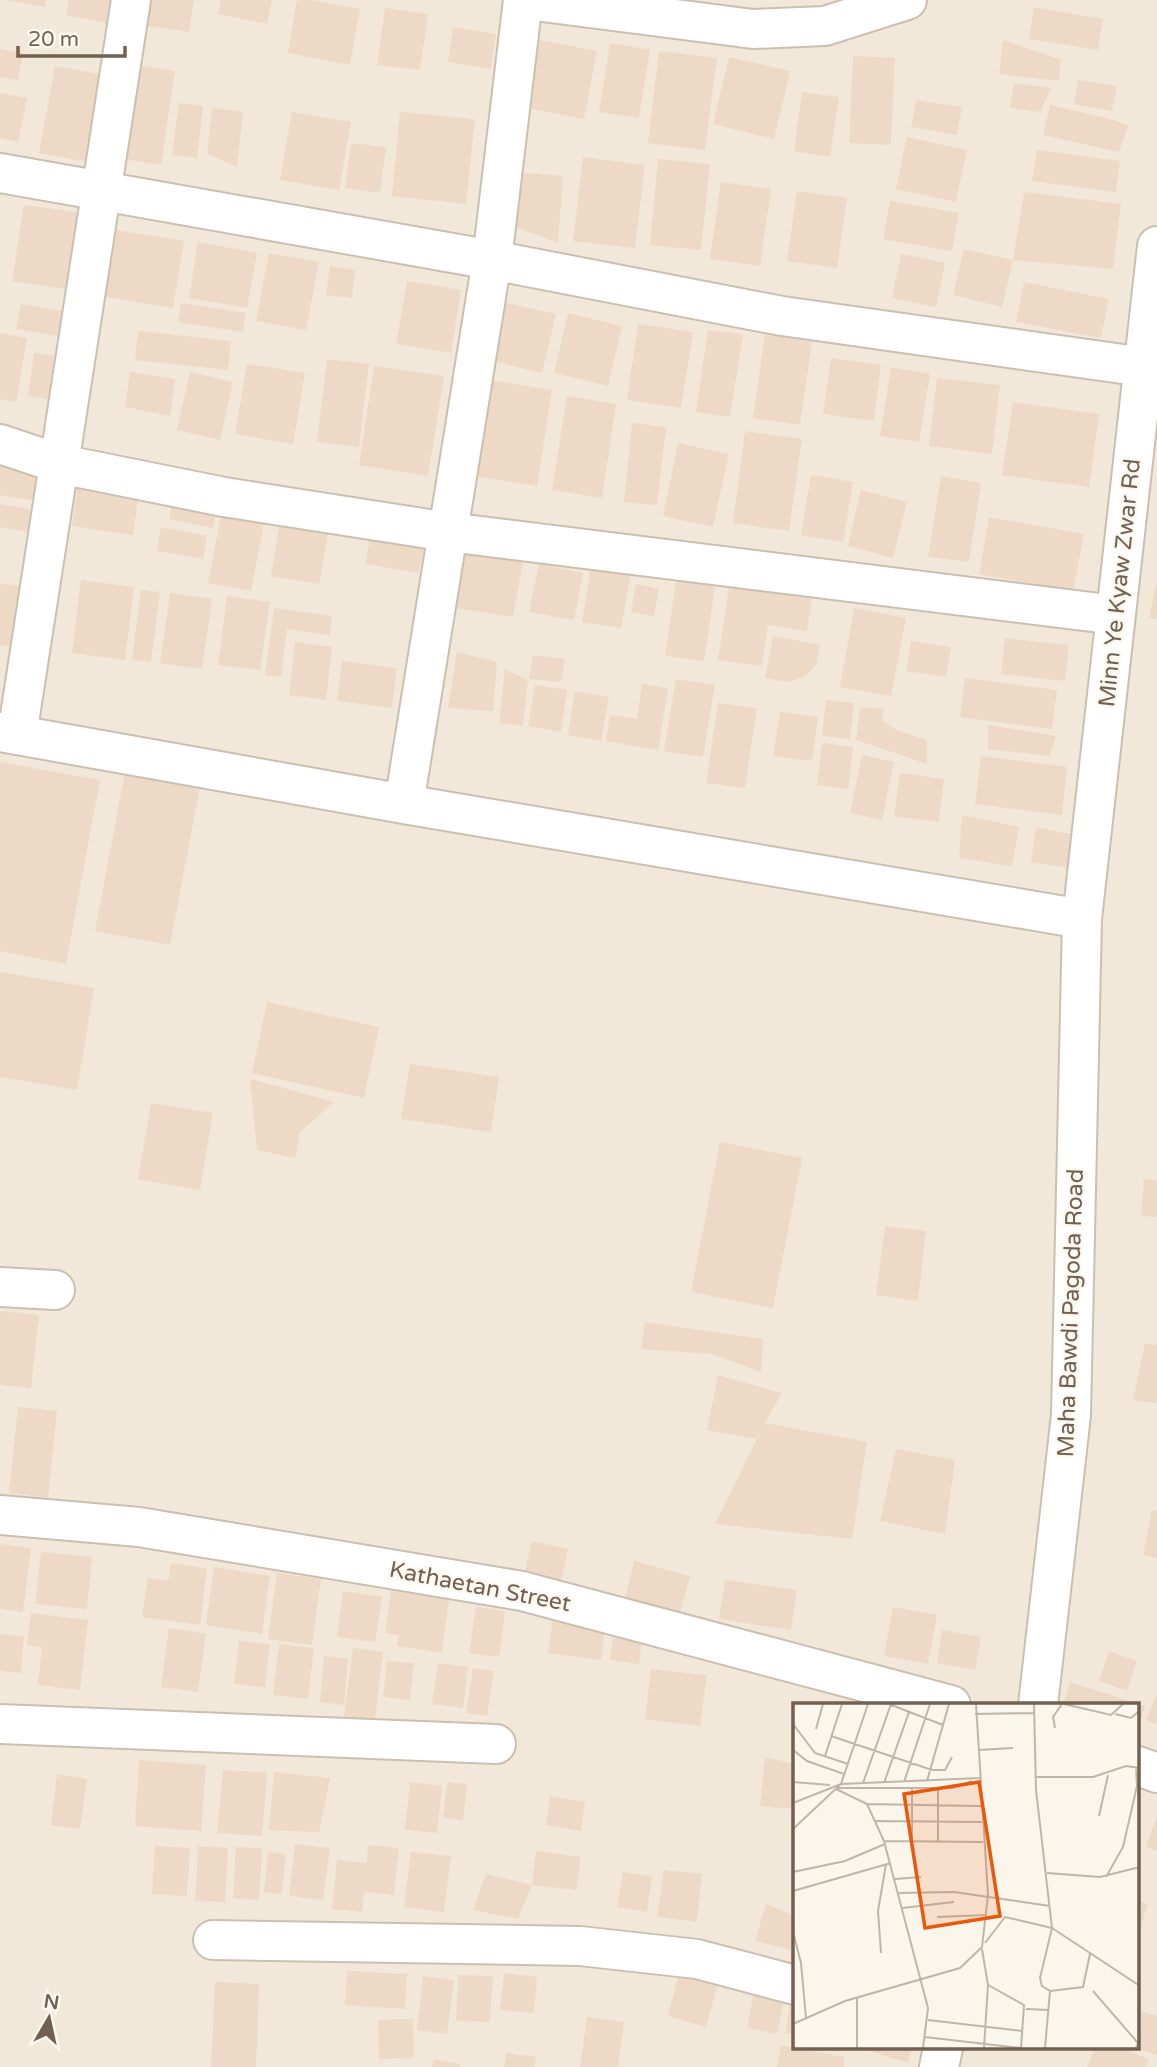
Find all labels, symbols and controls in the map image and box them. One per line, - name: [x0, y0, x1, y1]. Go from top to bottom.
- scale bar: [18, 14, 124, 58]
- text: 20 m: [28, 27, 79, 52]
- street label: Minn Ye Kyaw Zwar Rd: [1093, 457, 1147, 709]
- street label: Maha Bawdi Pagoda Road: [1052, 1168, 1090, 1458]
- street label: Kathaetan Street: [387, 1556, 573, 1618]
- inset map: [793, 1703, 1140, 2050]
- north arrow: [14, 1983, 84, 2053]
- text: N: [42, 1990, 61, 2014]

